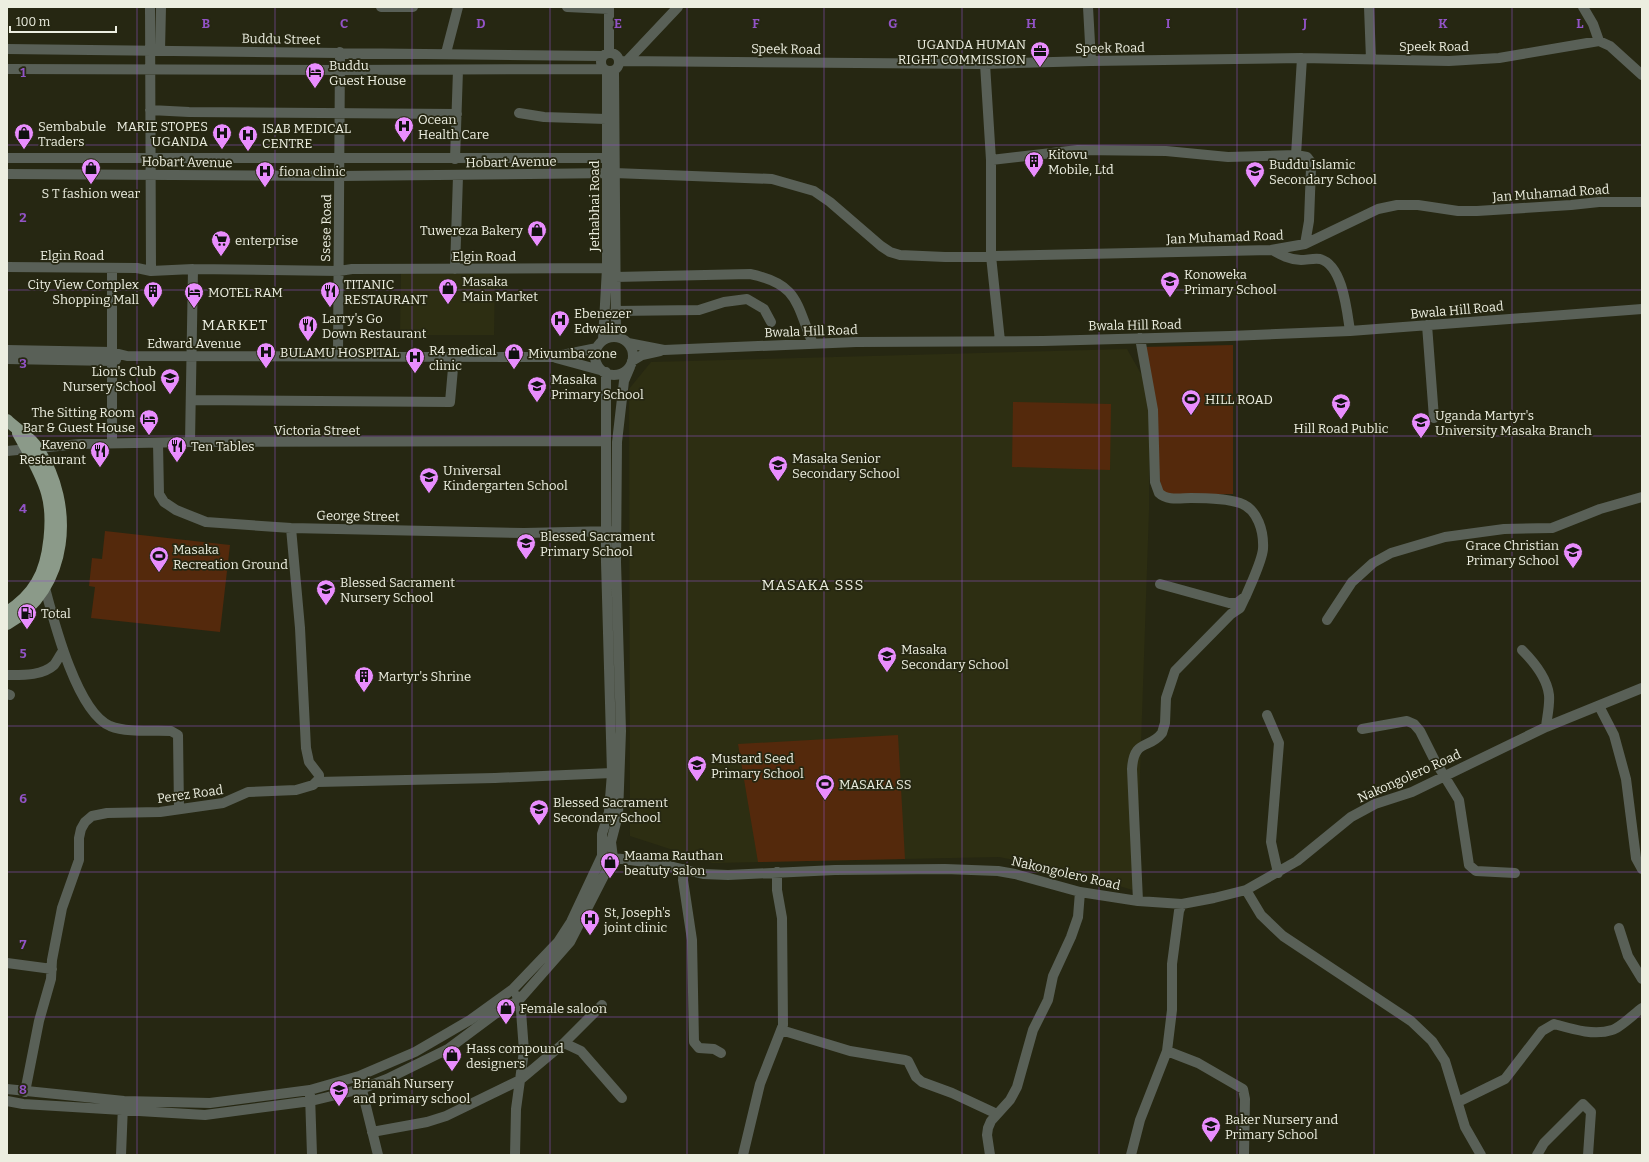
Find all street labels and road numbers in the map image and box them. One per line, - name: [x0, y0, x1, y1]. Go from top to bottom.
- street label: Buddu Street: [241, 31, 321, 47]
- street label: Speek Road: [1399, 39, 1469, 54]
- street label: Speek Road: [1075, 40, 1145, 56]
- street label: Speek Road: [751, 41, 821, 57]
- street label: Hobart Avenue: [141, 154, 233, 170]
- street label: Hobart Avenue: [465, 154, 557, 170]
- street label: Jethabhai Road: [587, 160, 602, 252]
- street label: Jan Muhamad Road: [1491, 181, 1610, 205]
- street label: Ssese Road: [318, 194, 334, 262]
- street label: Jan Muhamad Road: [1165, 227, 1284, 247]
- street label: Elgin Road: [40, 248, 104, 263]
- street label: Elgin Road: [452, 249, 516, 264]
- street label: Bwala Hill Road: [1410, 298, 1505, 322]
- street label: Bwala Hill Road: [1088, 317, 1182, 333]
- street label: Bwala Hill Road: [764, 322, 858, 340]
- street label: Edward Avenue: [147, 336, 241, 351]
- street label: Victoria Street: [274, 423, 361, 438]
- street label: George Street: [316, 508, 400, 524]
- street label: Nakongolero Road: [1355, 746, 1463, 805]
- street label: Perez Road: [156, 782, 224, 806]
- street label: Nakongolero Road: [1010, 853, 1122, 893]

